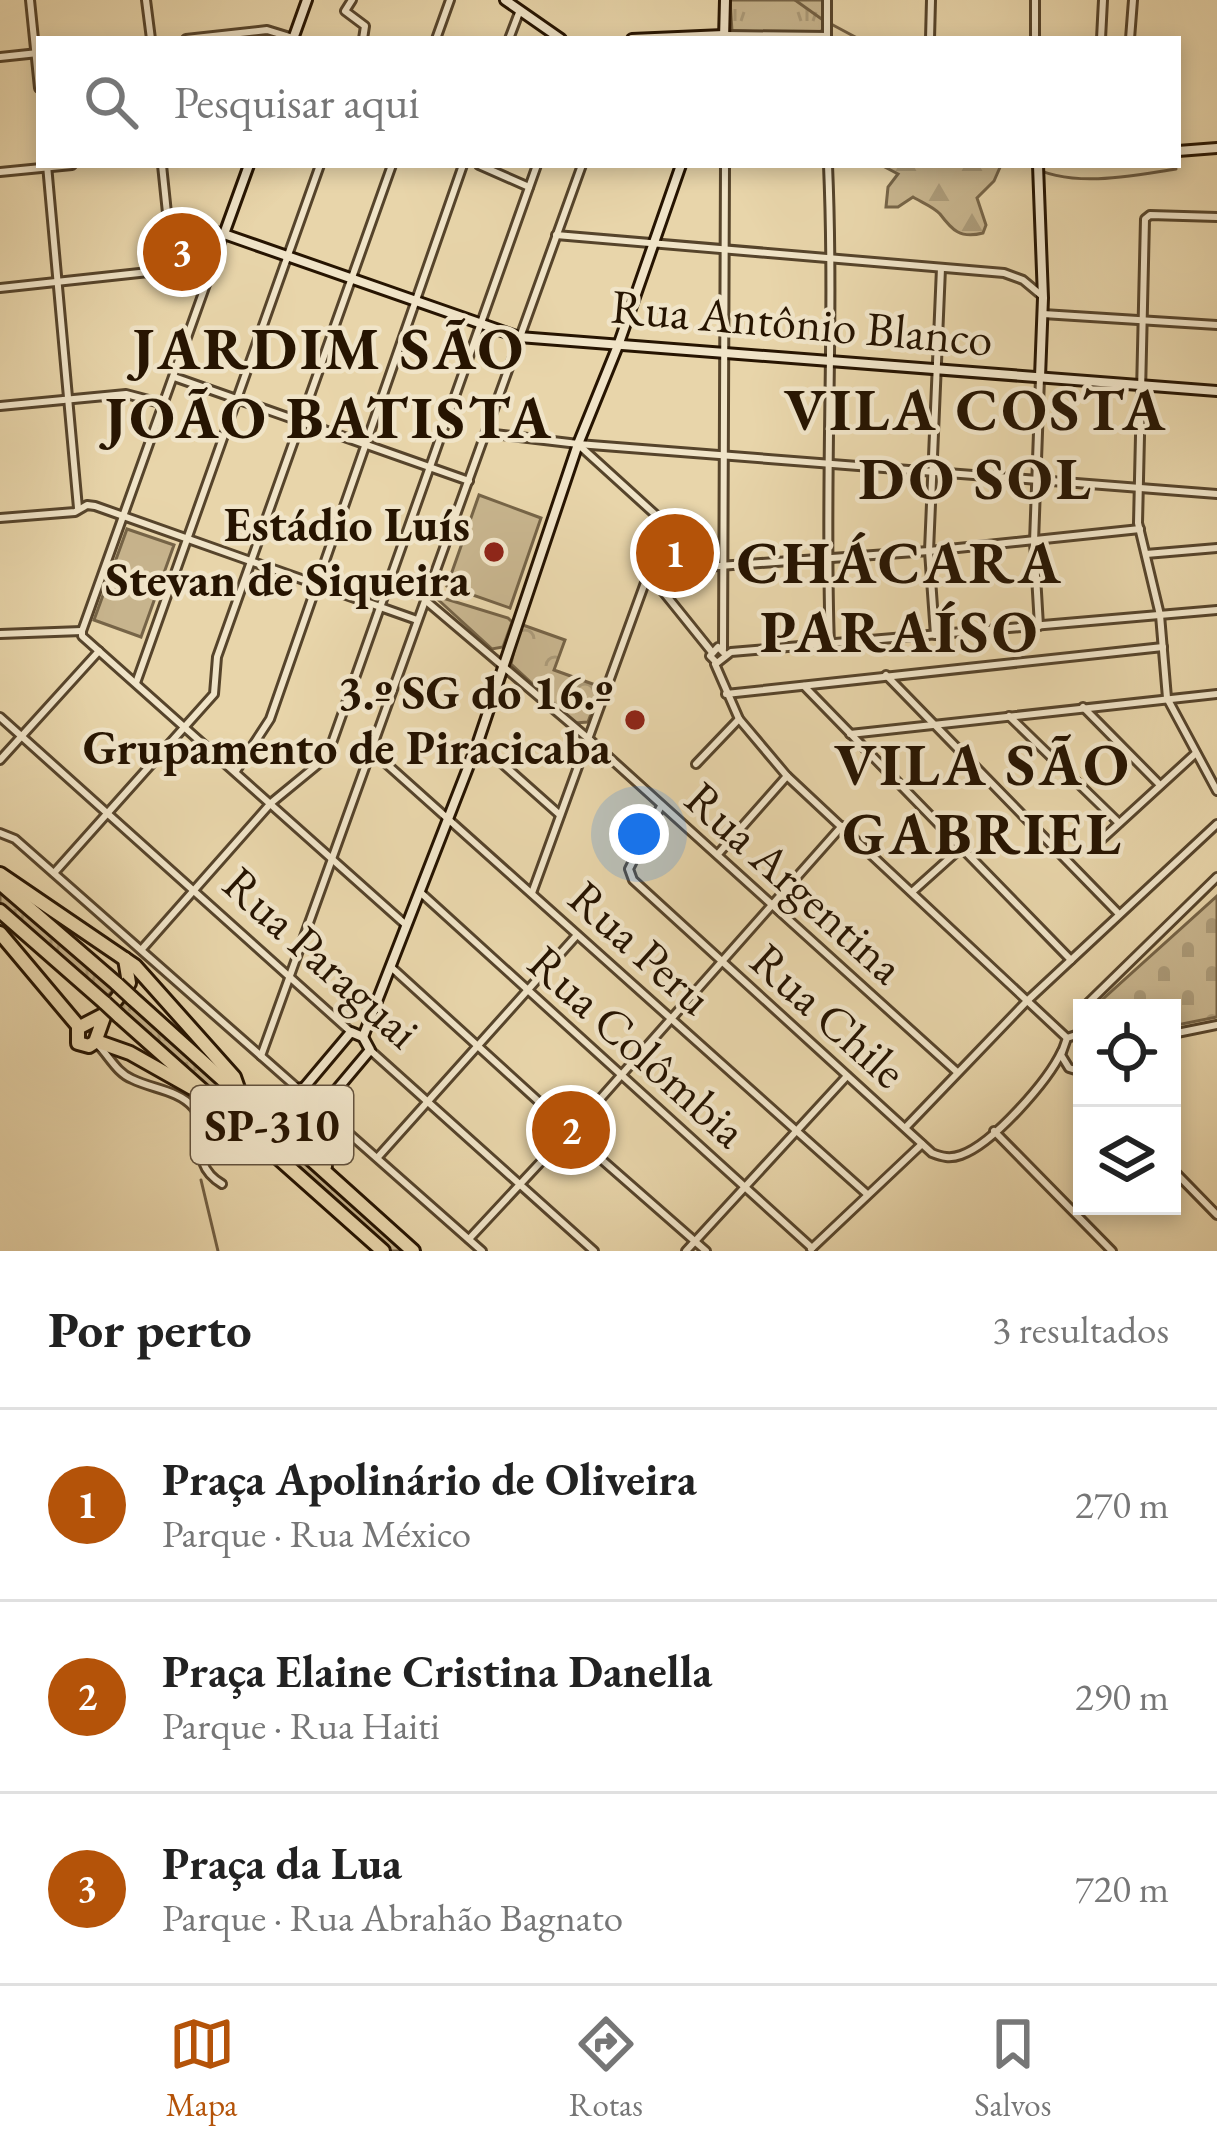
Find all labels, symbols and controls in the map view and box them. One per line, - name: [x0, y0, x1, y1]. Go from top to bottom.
- search box: [36, 36, 1181, 168]
- icon: search: [78, 69, 144, 135]
- text: Pesquisar aqui: [174, 73, 420, 131]
- pin: 3: [143, 207, 221, 297]
- street label: Rua Antônio Blanco: [609, 274, 995, 370]
- district label: JARDIM SÃO JOÃO BATISTA: [99, 309, 554, 456]
- district label: VILA COSTA DO SOL: [784, 370, 1168, 517]
- place label: Estádio Luís Stevan de Siqueira: [105, 493, 471, 610]
- pin: 1: [636, 508, 714, 598]
- district label: CHÁCARA PARAÍSO: [736, 523, 1064, 670]
- marker: Estádio Luís Stevan de Siqueira: [481, 539, 507, 565]
- place label: 3.º SG do 16.º Grupamento de Piracicaba: [83, 661, 612, 778]
- marker: 3.º SG do 16.º Grupamento de Piracicaba: [622, 707, 648, 733]
- district label: VILA SÃO GABRIEL: [834, 725, 1132, 872]
- street label: Rua Argentina: [673, 767, 918, 997]
- your location: [609, 804, 669, 864]
- street label: Rua Paraguai: [211, 852, 433, 1062]
- street label: Rua Peru: [556, 866, 726, 1028]
- street label: Rua Chile: [738, 929, 920, 1101]
- street label: Rua Colômbia: [516, 931, 761, 1161]
- map controls: [1073, 999, 1181, 1215]
- button: locate: [1073, 999, 1181, 1107]
- pin: 2: [532, 1085, 610, 1175]
- road number: SP-310: [191, 1086, 353, 1164]
- button: layers: [1073, 1107, 1181, 1215]
- text: Por perto: [48, 1296, 252, 1362]
- text: 3 resultados: [992, 1304, 1169, 1355]
- text: Praça Apolinário de Oliveira: [162, 1450, 697, 1508]
- text: 1: [77, 1479, 97, 1530]
- text: 270 m: [1075, 1479, 1169, 1530]
- text: Parque · Rua México: [162, 1508, 471, 1559]
- text: Praça Elaine Cristina Danella: [162, 1642, 712, 1700]
- text: 2: [77, 1671, 97, 1722]
- text: 290 m: [1075, 1671, 1169, 1722]
- text: Parque · Rua Haiti: [162, 1700, 440, 1751]
- text: Praça da Lua: [162, 1834, 402, 1892]
- text: 3: [77, 1863, 97, 1914]
- text: 720 m: [1075, 1863, 1169, 1914]
- text: Parque · Rua Abrahão Bagnato: [162, 1892, 623, 1943]
- tab: Mapa: [166, 2011, 238, 2126]
- tab: Rotas: [569, 2011, 643, 2126]
- tab: Salvos: [974, 2011, 1051, 2126]

